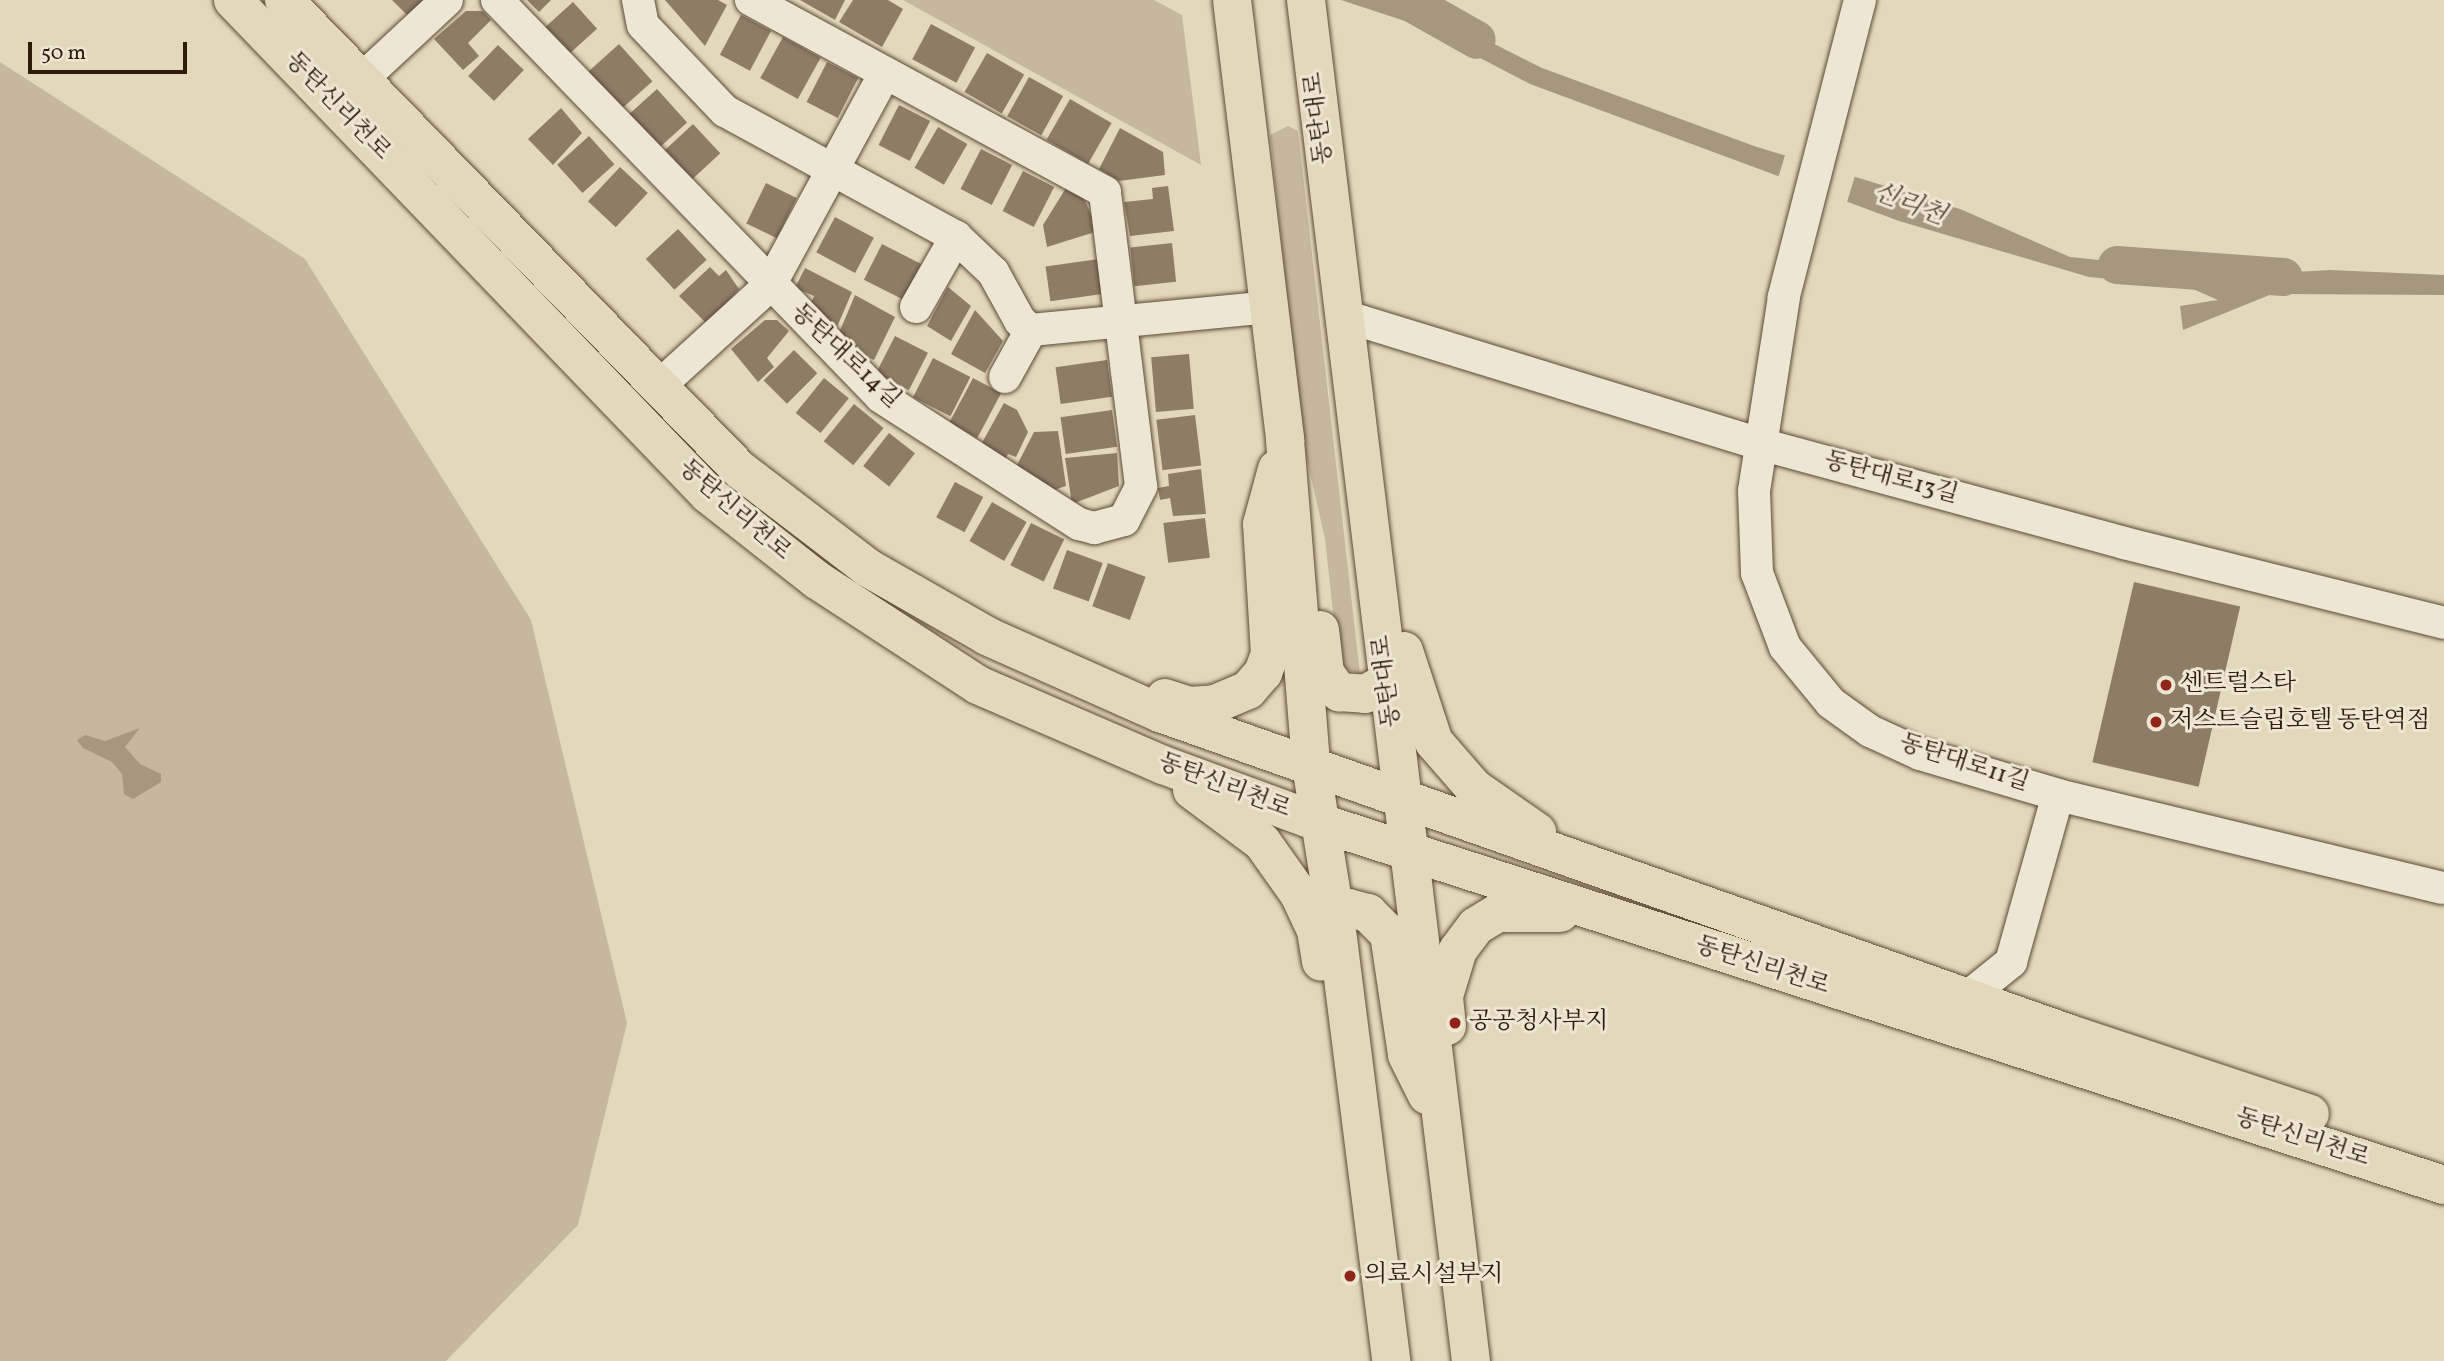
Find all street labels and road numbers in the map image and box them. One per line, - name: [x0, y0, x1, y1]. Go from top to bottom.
- street label: 동탄신리천로: [278, 47, 396, 167]
- street label: 동탄대로: [1300, 70, 1340, 166]
- street label: 동탄대로14길: [784, 299, 906, 415]
- street label: 동탄대로13길: [1821, 447, 1961, 511]
- street label: 동탄신리천로: [672, 455, 796, 567]
- street label: 동탄대로: [1368, 633, 1408, 729]
- street label: 동탄대로11길: [1896, 730, 2032, 798]
- street label: 동탄신리천로: [1154, 749, 1294, 825]
- street label: 동탄신리천로: [1691, 932, 1833, 1002]
- street label: 동탄신리천로: [2231, 1104, 2373, 1174]

